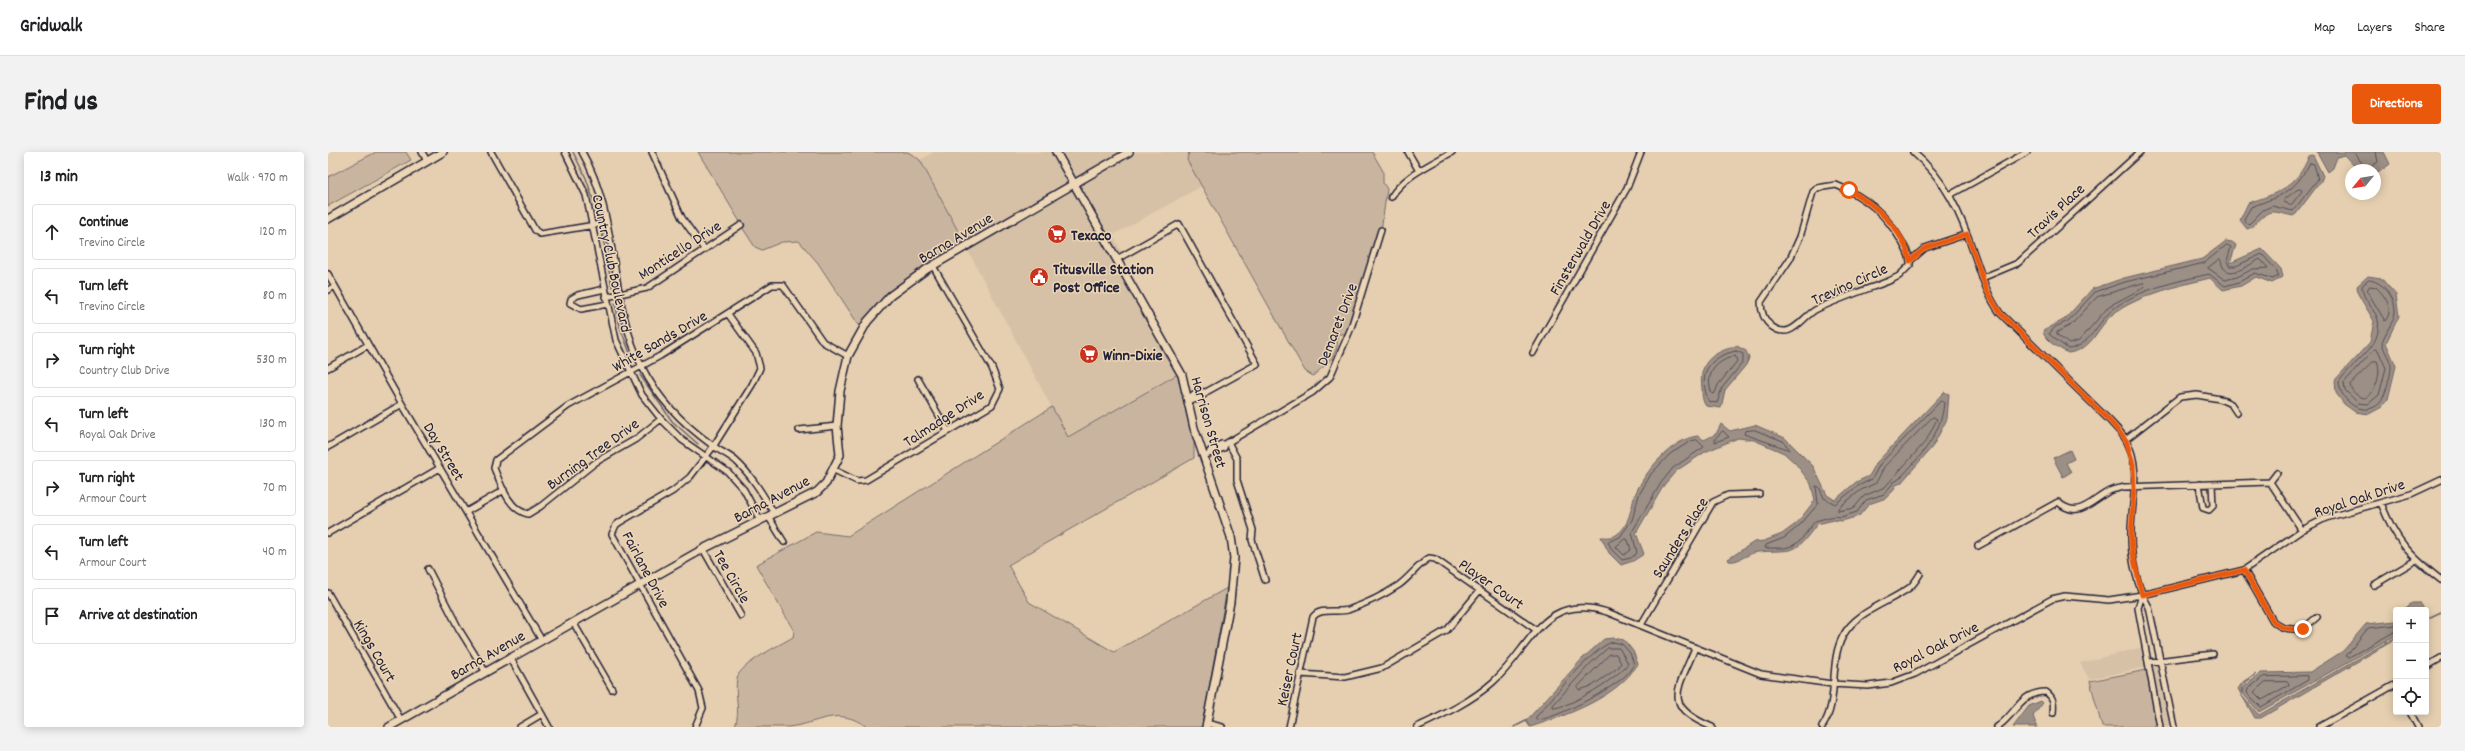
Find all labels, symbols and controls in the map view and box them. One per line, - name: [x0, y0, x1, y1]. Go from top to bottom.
- text: Gridwalk: [20, 14, 83, 41]
- text: Map: [2314, 18, 2335, 38]
- text: Layers: [2357, 18, 2392, 38]
- text: Share: [2414, 18, 2445, 38]
- text: Find us: [24, 84, 98, 124]
- button: Directions: [2352, 84, 2441, 124]
- north arrow: [2345, 164, 2381, 200]
- text: 13 min: [40, 166, 78, 190]
- text: Walk · 970 m: [227, 169, 288, 188]
- street label: Travis Place: [2023, 179, 2091, 245]
- route start: [1840, 181, 1858, 199]
- street label: Country Club Boulevard: [585, 192, 636, 335]
- street label: Finsterwald Drive: [1545, 196, 1618, 300]
- street label: Barna Avenue: [915, 208, 998, 270]
- text: Continue: [79, 212, 128, 234]
- street label: Monticello Drive: [634, 215, 727, 287]
- icon: ahead: [41, 221, 63, 243]
- text: 120 m: [259, 223, 287, 242]
- supermarket icon: Texaco: [1046, 223, 1068, 245]
- place label: Texaco: [1071, 225, 1111, 248]
- text: Trevino Circle: [79, 234, 145, 253]
- street label: Trevino Circle: [1808, 258, 1892, 312]
- place label: Titusville Station Post Office: [1053, 259, 1154, 300]
- public building icon: Titusville Station Post Office: [1028, 266, 1050, 288]
- text: Turn left: [79, 276, 128, 298]
- street label: Demaret Drive: [1312, 280, 1365, 370]
- icon: left: [41, 285, 63, 307]
- text: 80 m: [263, 287, 287, 306]
- text: Trevino Circle: [79, 298, 145, 317]
- street label: White Sands Drive: [608, 306, 712, 379]
- text: Turn right: [79, 340, 135, 362]
- supermarket icon: Winn-Dixie: [1078, 343, 1100, 365]
- place label: Winn-Dixie: [1103, 345, 1162, 368]
- icon: right: [41, 349, 63, 371]
- text: 530 m: [256, 351, 287, 370]
- text: Country Club Drive: [79, 362, 169, 381]
- street label: Harrison Street: [1184, 374, 1232, 471]
- street label: Talmadge Drive: [899, 384, 989, 454]
- text: Turn left: [79, 404, 128, 426]
- icon: left: [41, 413, 63, 435]
- street label: Burning Tree Drive: [542, 413, 645, 497]
- text: 130 m: [259, 415, 287, 434]
- street label: Day Street: [416, 419, 469, 486]
- text: Royal Oak Drive: [79, 426, 155, 445]
- text: Turn right: [79, 468, 135, 490]
- street label: Barna Avenue: [730, 470, 814, 530]
- street label: Royal Oak Drive: [2311, 474, 2408, 525]
- icon: right: [41, 477, 63, 499]
- text: 70 m: [263, 479, 287, 498]
- text: Armour Court: [79, 490, 146, 509]
- street label: Saunders Place: [1647, 493, 1715, 583]
- street label: Fairlane Drive: [615, 528, 675, 613]
- text: Turn left: [79, 532, 128, 554]
- icon: left: [41, 541, 63, 563]
- text: 40 m: [263, 543, 287, 562]
- street label: Tee Circle: [706, 546, 755, 608]
- text: Armour Court: [79, 554, 146, 573]
- street label: Player Court: [1453, 554, 1528, 616]
- icon: arrive: [41, 605, 63, 627]
- text: Arrive at destination: [79, 605, 197, 627]
- map controls: [2393, 607, 2429, 715]
- button: +: [2393, 607, 2429, 643]
- street label: Kings Court: [347, 616, 401, 687]
- street label: Royal Oak Drive: [1889, 617, 1983, 680]
- route end: [2294, 620, 2312, 638]
- street label: Barna Avenue: [446, 625, 530, 687]
- street label: Keiser Court: [1271, 631, 1309, 708]
- button: −: [2393, 643, 2429, 679]
- button: locate: [2393, 679, 2429, 715]

